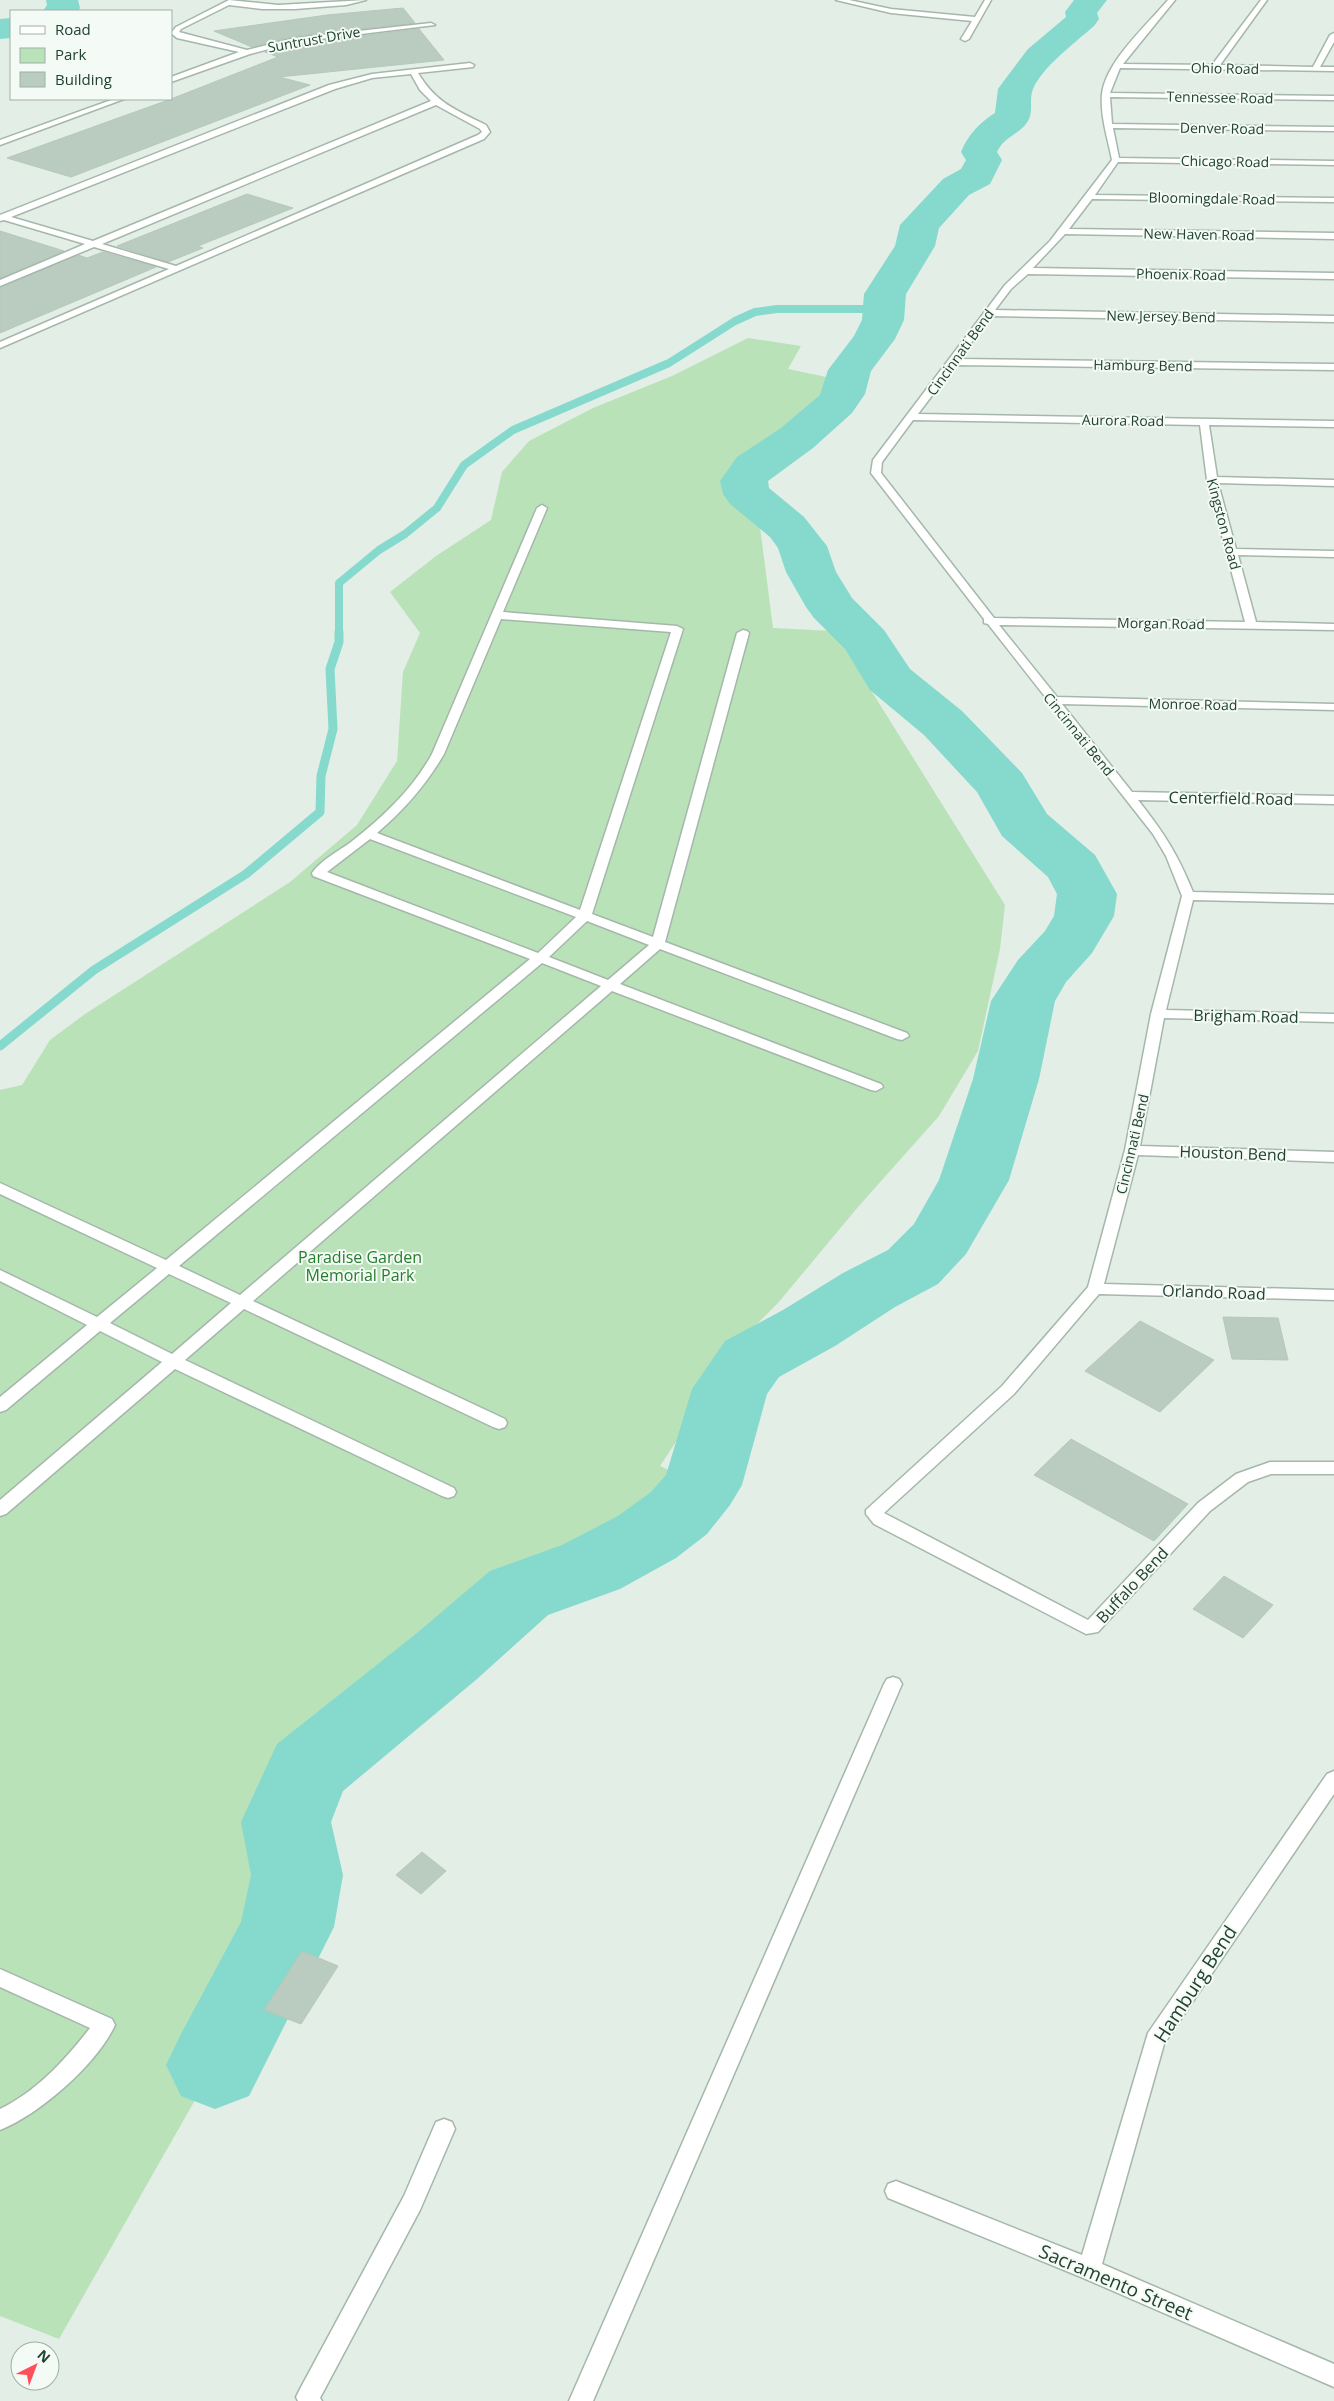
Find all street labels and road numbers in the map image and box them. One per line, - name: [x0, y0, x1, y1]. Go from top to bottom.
- street label: Suntrust Drive: [266, 21, 362, 56]
- street label: Ohio Road: [1191, 58, 1259, 78]
- street label: Tennessee Road: [1166, 87, 1274, 107]
- street label: Denver Road: [1180, 118, 1264, 138]
- street label: Chicago Road: [1181, 151, 1269, 171]
- street label: Bloomingdale Road: [1148, 187, 1276, 209]
- street label: New Haven Road: [1143, 224, 1255, 244]
- street label: Phoenix Road: [1136, 264, 1226, 284]
- street label: Cincinnati Bend: [922, 305, 998, 399]
- street label: New Jersey Bend: [1106, 306, 1216, 326]
- street label: Hamburg Bend: [1093, 355, 1193, 375]
- street label: Aurora Road: [1082, 410, 1164, 430]
- street label: Kingston Road: [1203, 476, 1245, 572]
- street label: Morgan Road: [1117, 613, 1205, 633]
- street label: Cincinnati Bend: [1039, 688, 1119, 780]
- street label: Monroe Road: [1149, 694, 1237, 714]
- street label: Centerfield Road: [1168, 786, 1294, 810]
- street label: Brigham Road: [1193, 1004, 1299, 1028]
- street label: Cincinnati Bend: [1111, 1092, 1153, 1196]
- street label: Houston Bend: [1179, 1140, 1287, 1166]
- street label: Orlando Road: [1162, 1279, 1266, 1305]
- street label: Buffalo Bend: [1091, 1542, 1173, 1628]
- street label: Hamburg Bend: [1147, 1920, 1243, 2048]
- street label: Sacramento Street: [1035, 2238, 1197, 2326]

